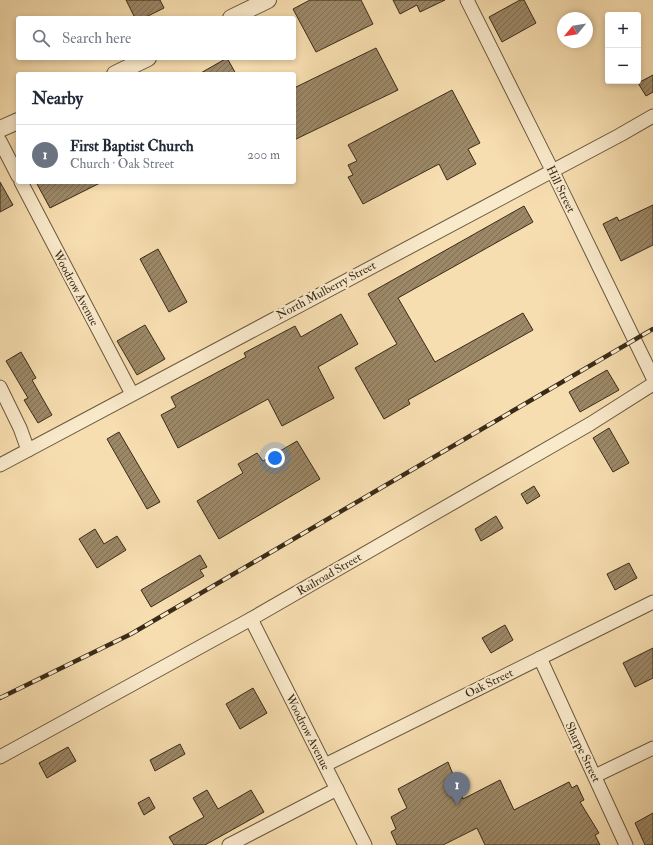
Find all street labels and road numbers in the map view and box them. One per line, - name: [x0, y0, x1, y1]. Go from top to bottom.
- street label: Hill Street: [543, 163, 578, 215]
- street label: Woodrow Avenue: [49, 247, 102, 329]
- street label: North Mulberry Street: [274, 258, 379, 323]
- street label: Railroad Street: [294, 550, 364, 599]
- street label: Oak Street: [463, 665, 516, 702]
- street label: Woodrow Avenue: [281, 691, 333, 773]
- street label: Sharpe Street: [562, 720, 604, 785]

